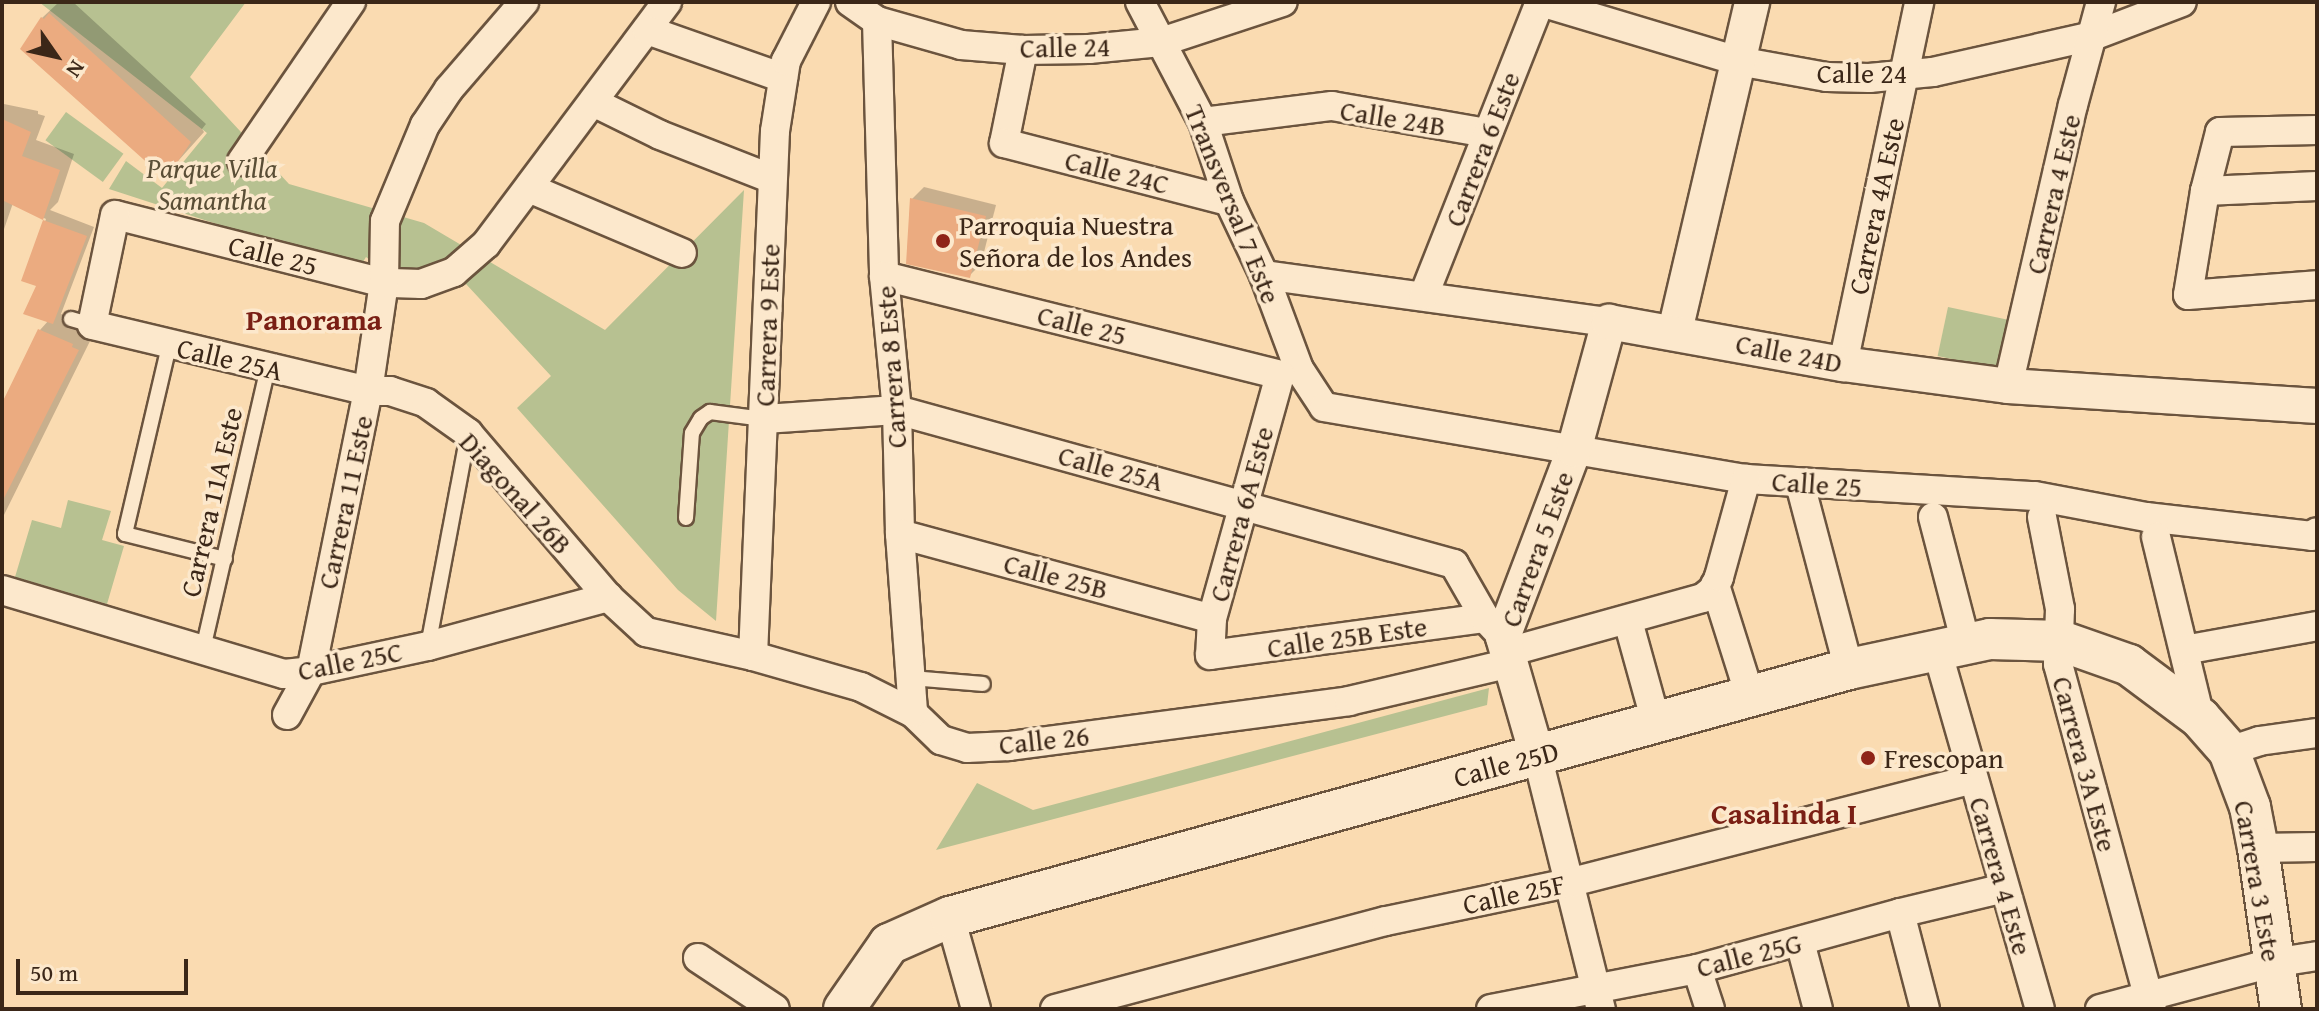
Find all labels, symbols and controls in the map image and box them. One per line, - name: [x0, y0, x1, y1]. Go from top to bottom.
- north arrow: [16, 16, 96, 96]
- street label: Calle 24: [1019, 29, 1111, 65]
- text: N: [59, 54, 93, 84]
- street label: Calle 24: [1817, 56, 1907, 90]
- street label: Carrera 6 Este: [1437, 67, 1527, 231]
- street label: Calle 24B: [1338, 93, 1448, 143]
- street label: Transversal 7 Este: [1178, 100, 1288, 308]
- street label: Carrera 4 Este: [2018, 111, 2088, 277]
- street label: Carrera 4A Este: [1841, 115, 1911, 297]
- street label: Calle 24C: [1062, 143, 1172, 201]
- park label: Parque Villa Samantha: [147, 151, 277, 217]
- place label: Parroquia Nuestra Señora de los Andes: [959, 208, 1192, 274]
- street label: Calle 25: [225, 228, 321, 282]
- marker: Parroquia Nuestra Señora de los Andes: [934, 232, 952, 250]
- street label: Carrera 9 Este: [747, 243, 787, 407]
- street label: Carrera 8 Este: [869, 285, 913, 449]
- street label: Calle 25: [1034, 298, 1130, 352]
- district label: Panorama: [246, 301, 382, 337]
- street label: Calle 24D: [1733, 326, 1845, 380]
- street label: Calle 25A: [174, 331, 286, 387]
- street label: Carrera 11A Este: [173, 404, 249, 600]
- street label: Carrera 11 Este: [310, 412, 380, 592]
- street label: Carrera 6A Este: [1201, 423, 1281, 605]
- street label: Diagonal 26B: [453, 425, 579, 561]
- street label: Calle 25A: [1055, 438, 1167, 498]
- street label: Calle 25: [1771, 464, 1863, 504]
- street label: Carrera 5 Este: [1493, 467, 1581, 631]
- street label: Calle 25B: [1000, 546, 1112, 606]
- street label: Calle 25B Este: [1265, 609, 1429, 665]
- street label: Calle 25C: [295, 634, 405, 688]
- street label: Carrera 3A Este: [2045, 673, 2125, 855]
- street label: Calle 26: [997, 719, 1091, 761]
- street label: Calle 25D: [1450, 734, 1562, 794]
- place label: Frescopan: [1884, 741, 2004, 775]
- marker: Frescopan: [1859, 749, 1877, 767]
- street label: Carrera 4 Este: [1962, 793, 2040, 959]
- district label: Casalinda I: [1711, 795, 1857, 831]
- street label: Carrera 3 Este: [2227, 798, 2289, 964]
- street label: Calle 25F: [1460, 867, 1568, 921]
- street label: Calle 25G: [1693, 926, 1805, 984]
- scale bar: [20, 943, 192, 993]
- text: 50 m: [30, 955, 78, 990]

